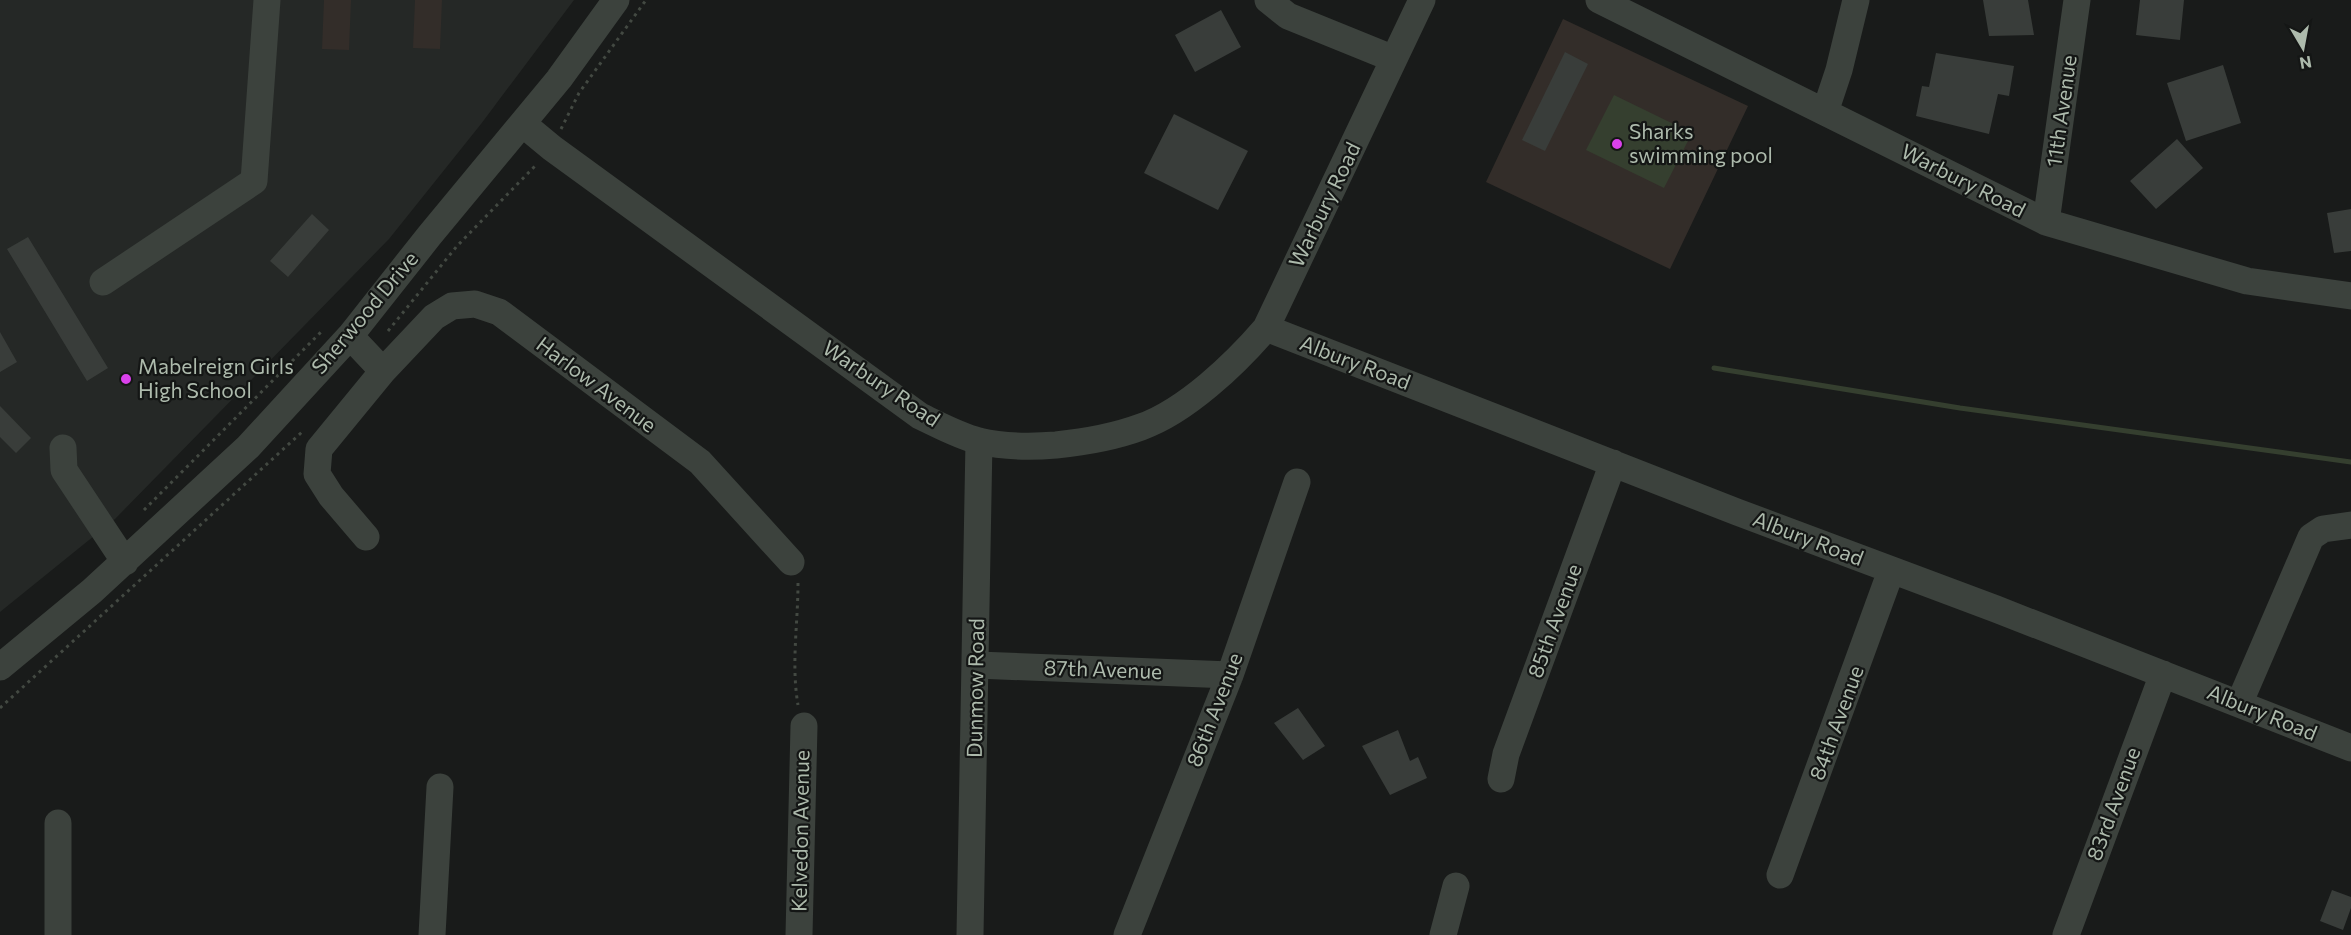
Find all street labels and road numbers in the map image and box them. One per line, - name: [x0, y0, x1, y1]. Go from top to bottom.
- street label: 11th Avenue: [2040, 53, 2081, 168]
- street label: Warbury Road: [1283, 138, 1365, 271]
- street label: Warbury Road: [1897, 138, 2030, 222]
- street label: Sherwood Drive: [305, 246, 422, 378]
- street label: Albury Road: [1297, 329, 1414, 394]
- street label: Harlow Avenue: [532, 331, 662, 437]
- street label: Warbury Road: [818, 334, 945, 431]
- street label: Albury Road: [1750, 505, 1867, 570]
- street label: 85th Avenue: [1521, 560, 1586, 681]
- street label: Dunmow Road: [961, 618, 988, 758]
- street label: 86th Avenue: [1180, 649, 1247, 770]
- street label: 87th Avenue: [1043, 654, 1163, 683]
- street label: 84th Avenue: [1803, 662, 1868, 783]
- street label: Albury Road: [2204, 678, 2321, 745]
- street label: 83rd Avenue: [2081, 743, 2145, 864]
- street label: Kelvedon Avenue: [786, 750, 813, 912]

